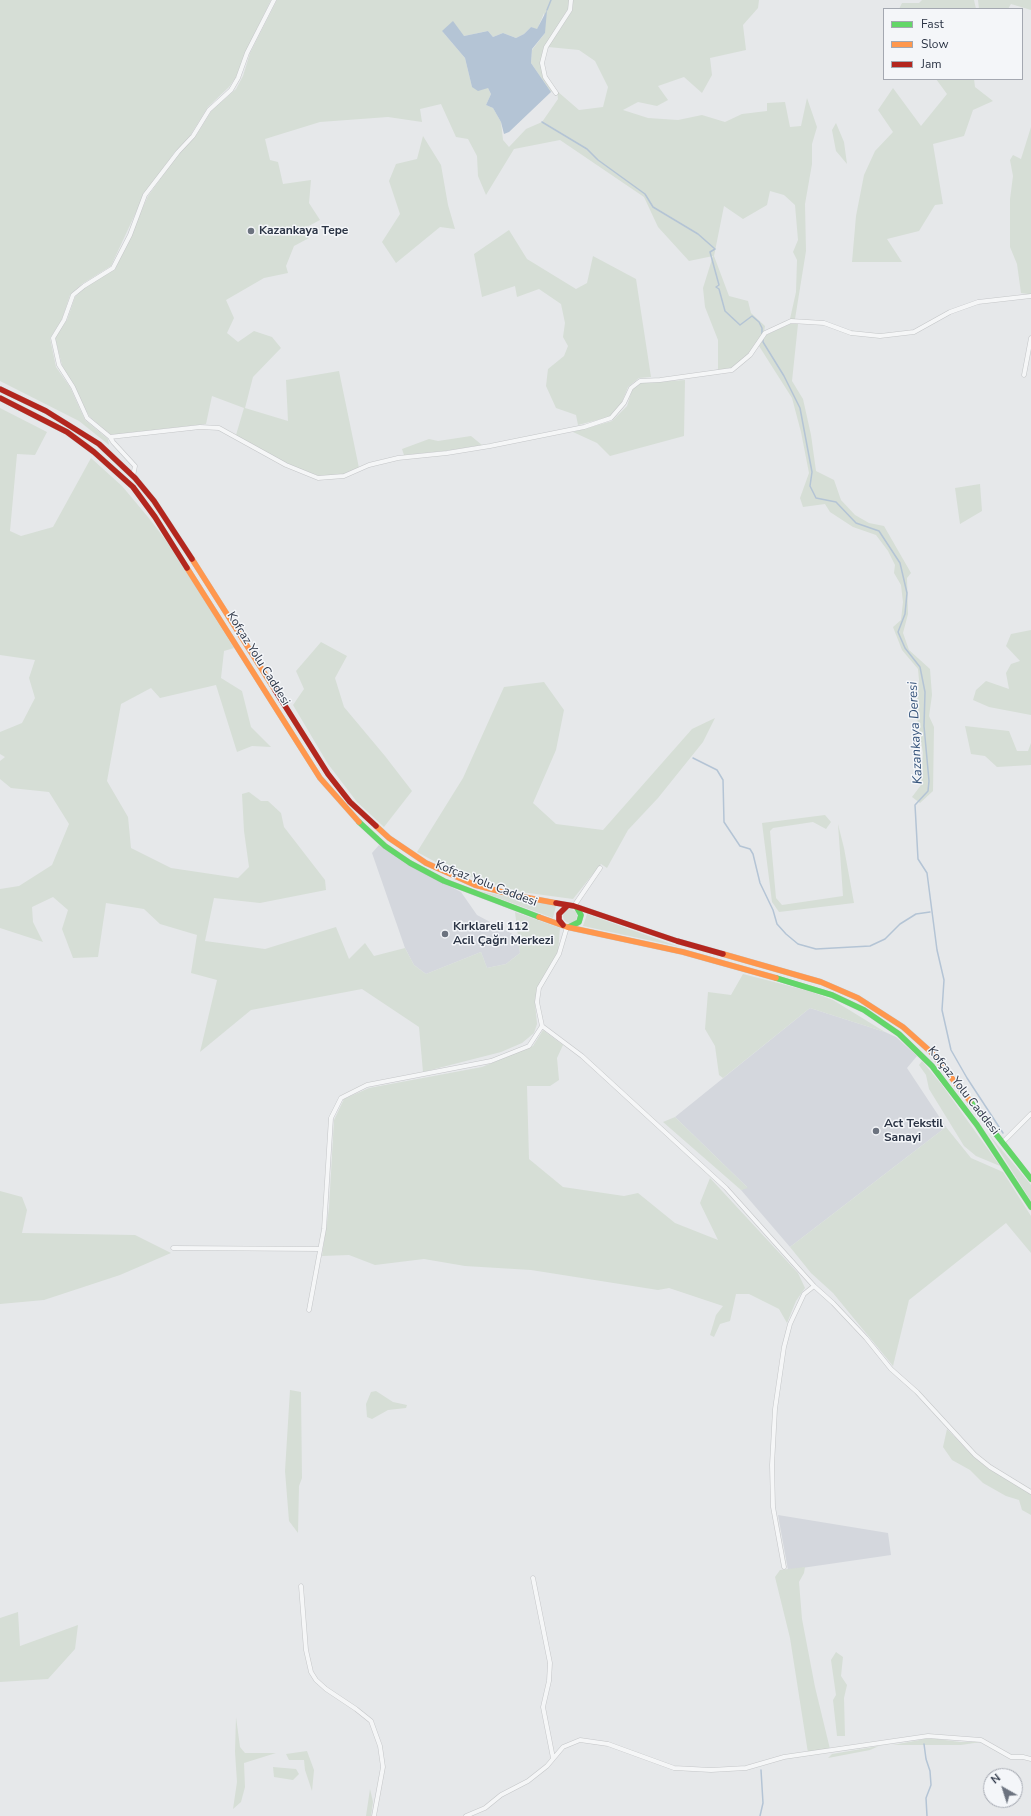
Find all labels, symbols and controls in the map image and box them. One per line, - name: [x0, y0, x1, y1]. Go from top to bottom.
- legend: [883, 8, 1023, 80]
- text: Fast: [921, 16, 944, 32]
- text: Slow: [921, 36, 949, 52]
- text: Jam: [921, 56, 942, 72]
- place label: Kazankaya Tepe: [259, 224, 348, 238]
- marker: Kazankaya Tepe: [246, 226, 256, 236]
- street label: Kofçaz Yolu Caddesi: [223, 610, 293, 708]
- water label: Kazankaya Deresi: [906, 681, 926, 785]
- street label: Kofçaz Yolu Caddesi: [433, 858, 539, 910]
- place label: Kırklareli 112 Acil Çağrı Merkezi: [453, 920, 554, 948]
- marker: Kırklareli 112 Acil Çağrı Merkezi: [440, 929, 450, 939]
- street label: Kofçaz Yolu Caddesi: [924, 1044, 1002, 1138]
- place label: Act Tekstil Sanayi: [884, 1117, 943, 1145]
- marker: Act Tekstil Sanayi: [871, 1126, 881, 1136]
- north arrow: [983, 1768, 1023, 1808]
- text: N: [988, 1771, 1004, 1787]

